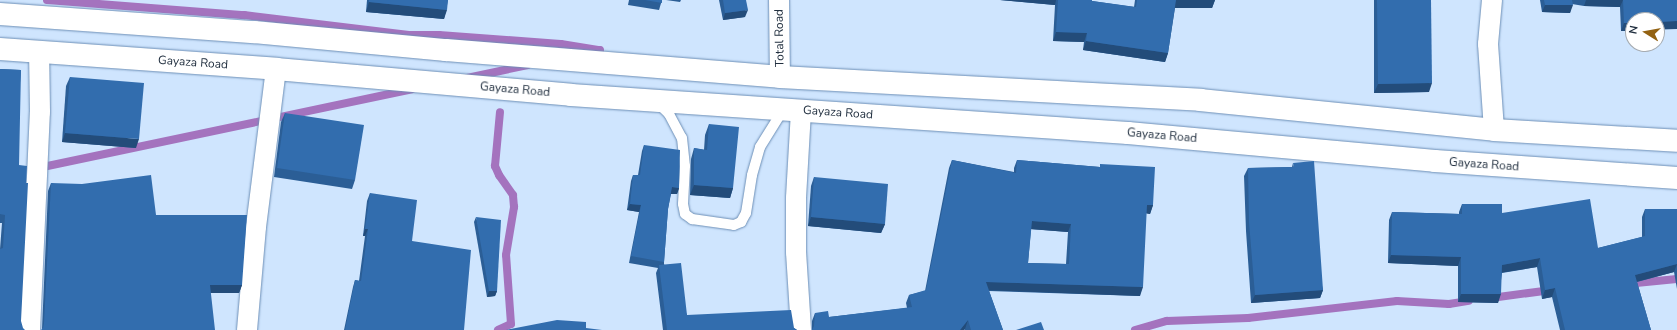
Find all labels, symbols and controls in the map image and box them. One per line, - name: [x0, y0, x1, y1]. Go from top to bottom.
- street label: Total Road: [772, 9, 788, 67]
- north arrow: [1625, 12, 1665, 52]
- text: N: [1626, 24, 1642, 35]
- street label: Gayaza Road: [157, 53, 229, 73]
- street label: Gayaza Road: [479, 80, 551, 100]
- street label: Gayaza Road: [802, 103, 874, 123]
- street label: Gayaza Road: [1126, 126, 1198, 146]
- street label: Gayaza Road: [1448, 155, 1520, 175]

